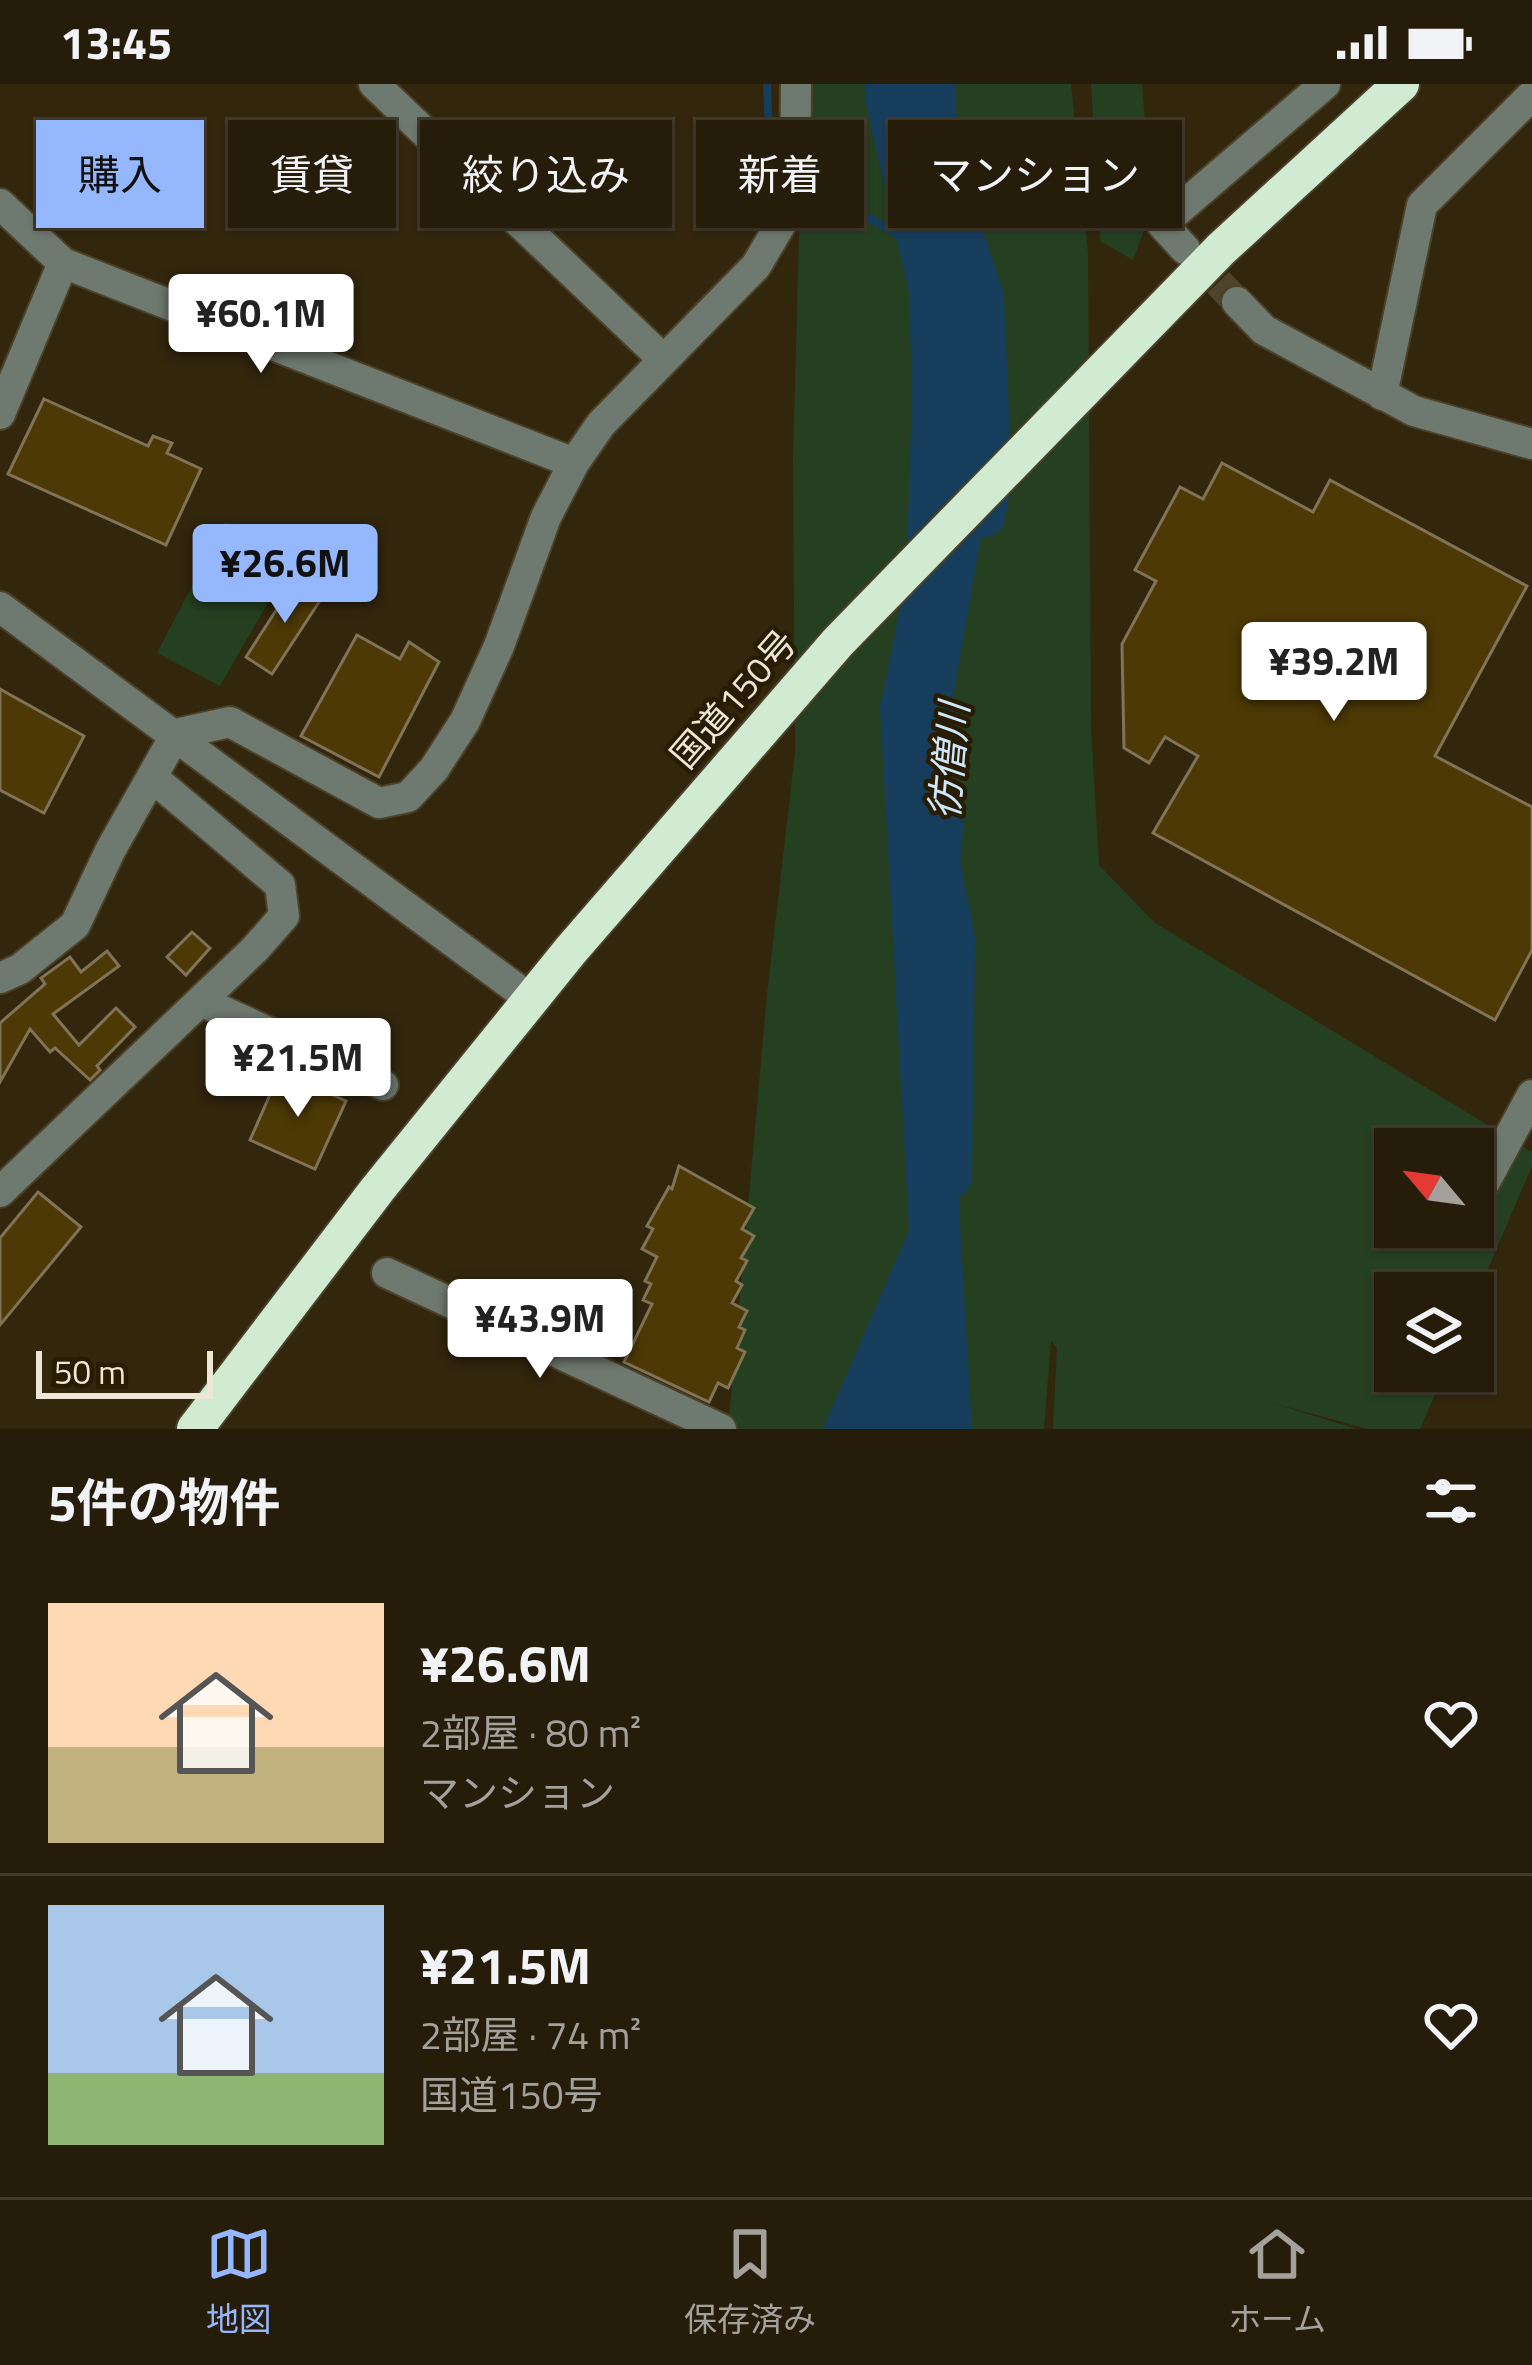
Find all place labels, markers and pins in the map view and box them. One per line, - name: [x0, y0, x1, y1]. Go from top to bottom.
- pin: ¥60.1M: [163, 274, 359, 376]
- pin: ¥26.6M: [187, 524, 383, 626]
- pin: ¥39.2M: [1236, 622, 1432, 724]
- pin: ¥21.5M: [200, 1018, 396, 1120]
- pin: ¥43.9M: [442, 1279, 638, 1381]

